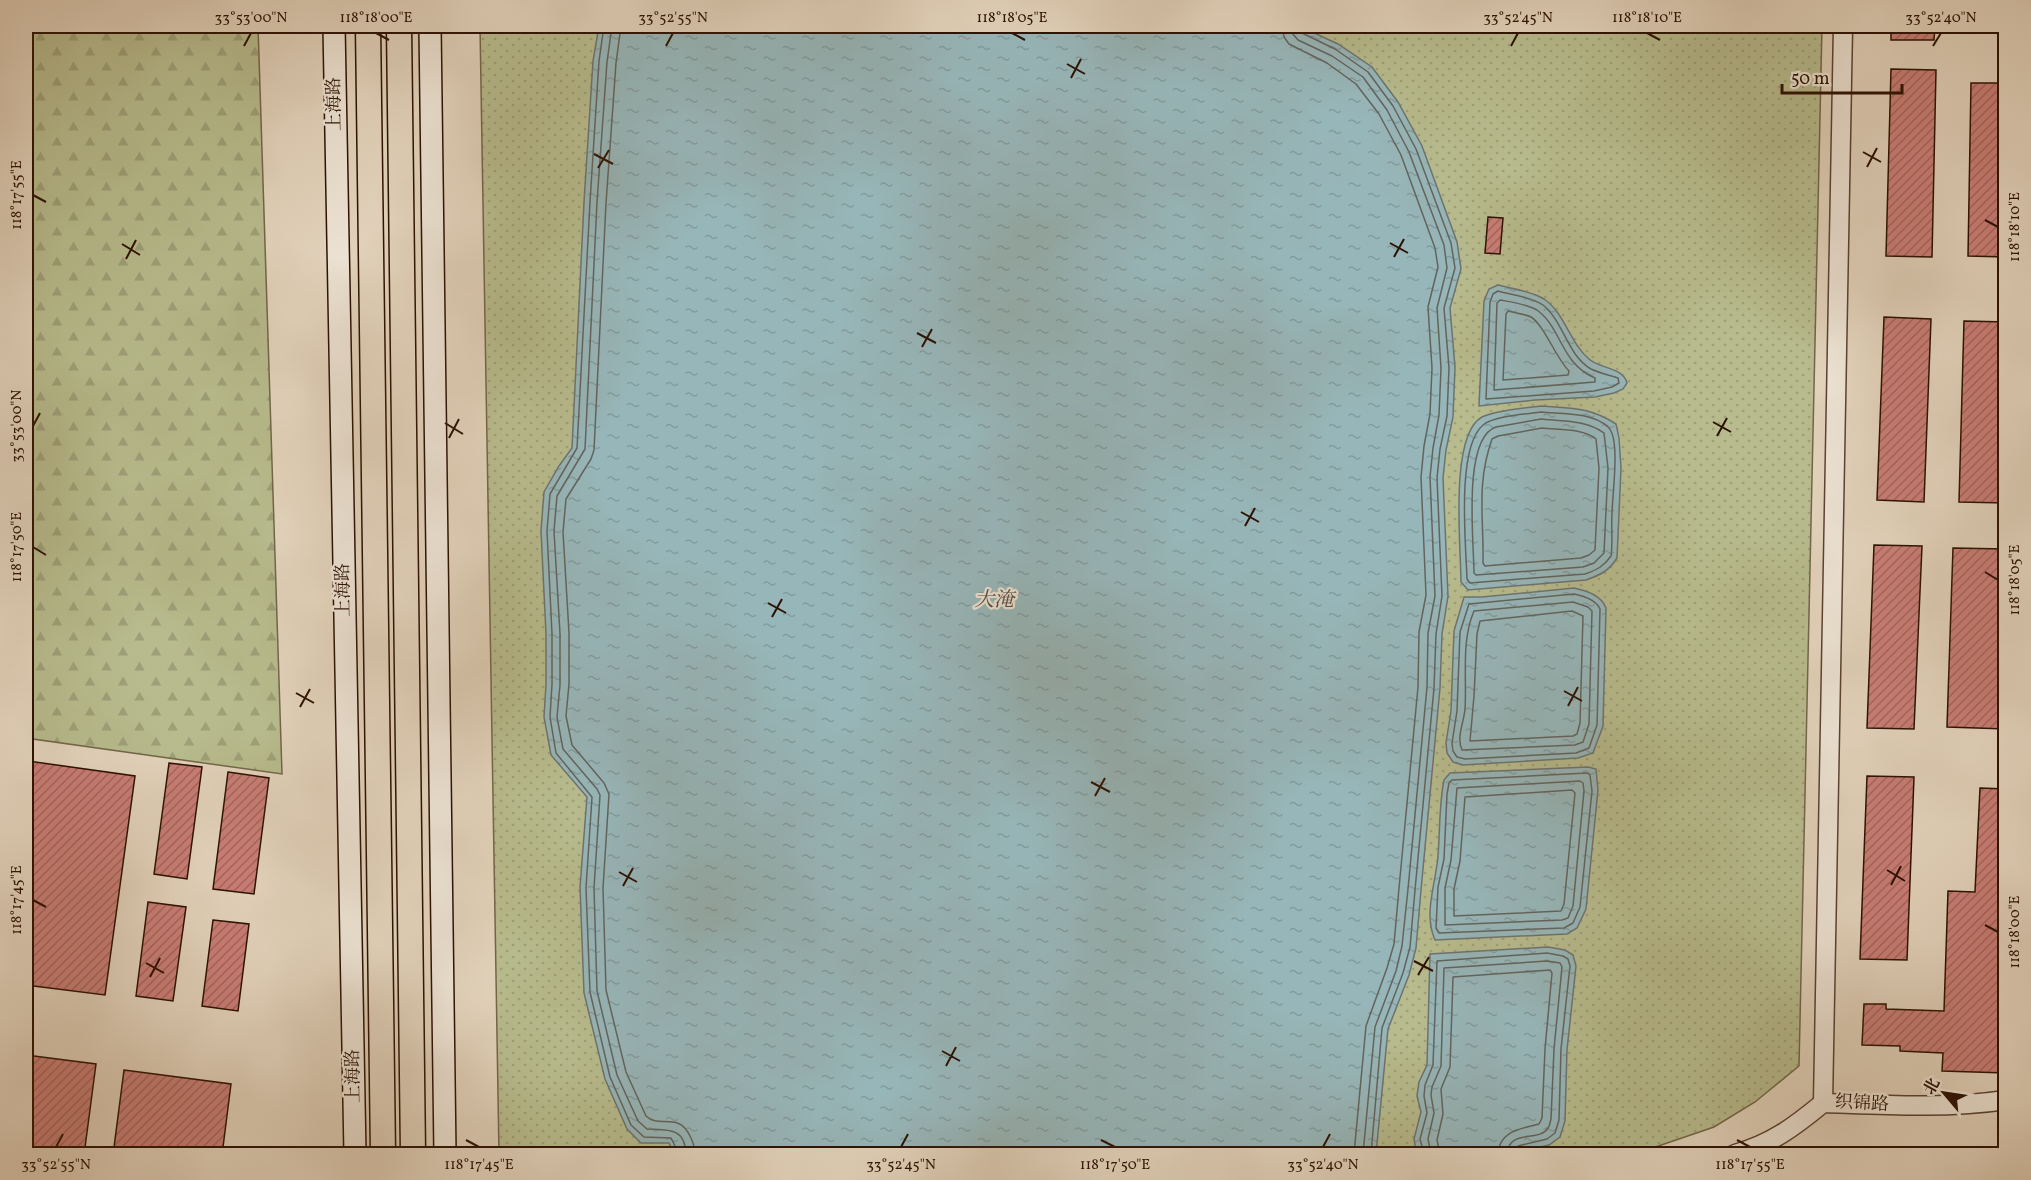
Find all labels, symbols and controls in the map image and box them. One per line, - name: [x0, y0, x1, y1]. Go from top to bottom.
- text: 33°53'00"N: [215, 8, 287, 29]
- text: 118°18'00"E: [339, 8, 413, 29]
- text: 33°52'55"N: [638, 8, 708, 29]
- text: 118°18'05"E: [976, 8, 1048, 29]
- text: 33°52'45"N: [1483, 8, 1553, 29]
- text: 118°18'10"E: [1612, 8, 1682, 29]
- text: 33°52'40"N: [1905, 8, 1977, 29]
- scale bar: [1782, 57, 1902, 95]
- text: 50 m: [1791, 67, 1830, 92]
- street label: 上海路: [322, 77, 348, 131]
- text: 118°17'55"E: [7, 160, 28, 230]
- text: 118°18'10"E: [2005, 192, 2026, 262]
- text: 33°53'00"N: [7, 390, 28, 462]
- text: 118°17'50"E: [7, 512, 28, 582]
- text: 118°18'05"E: [2005, 544, 2026, 616]
- street label: 上海路: [331, 563, 357, 617]
- water label: 大淹: [974, 587, 1017, 615]
- text: 118°17'45"E: [7, 865, 28, 935]
- text: 118°18'00"E: [2005, 895, 2026, 969]
- street label: 上海路: [341, 1049, 367, 1103]
- north arrow: [1914, 1063, 1974, 1123]
- text: 北: [1919, 1074, 1946, 1099]
- street label: 织锦路: [1834, 1090, 1890, 1118]
- text: 33°52'55"N: [21, 1155, 91, 1176]
- text: 118°17'45"E: [444, 1155, 514, 1176]
- text: 33°52'45"N: [866, 1155, 936, 1176]
- text: 118°17'50"E: [1080, 1155, 1150, 1176]
- text: 33°52'40"N: [1287, 1155, 1359, 1176]
- text: 118°17'55"E: [1715, 1155, 1785, 1176]

